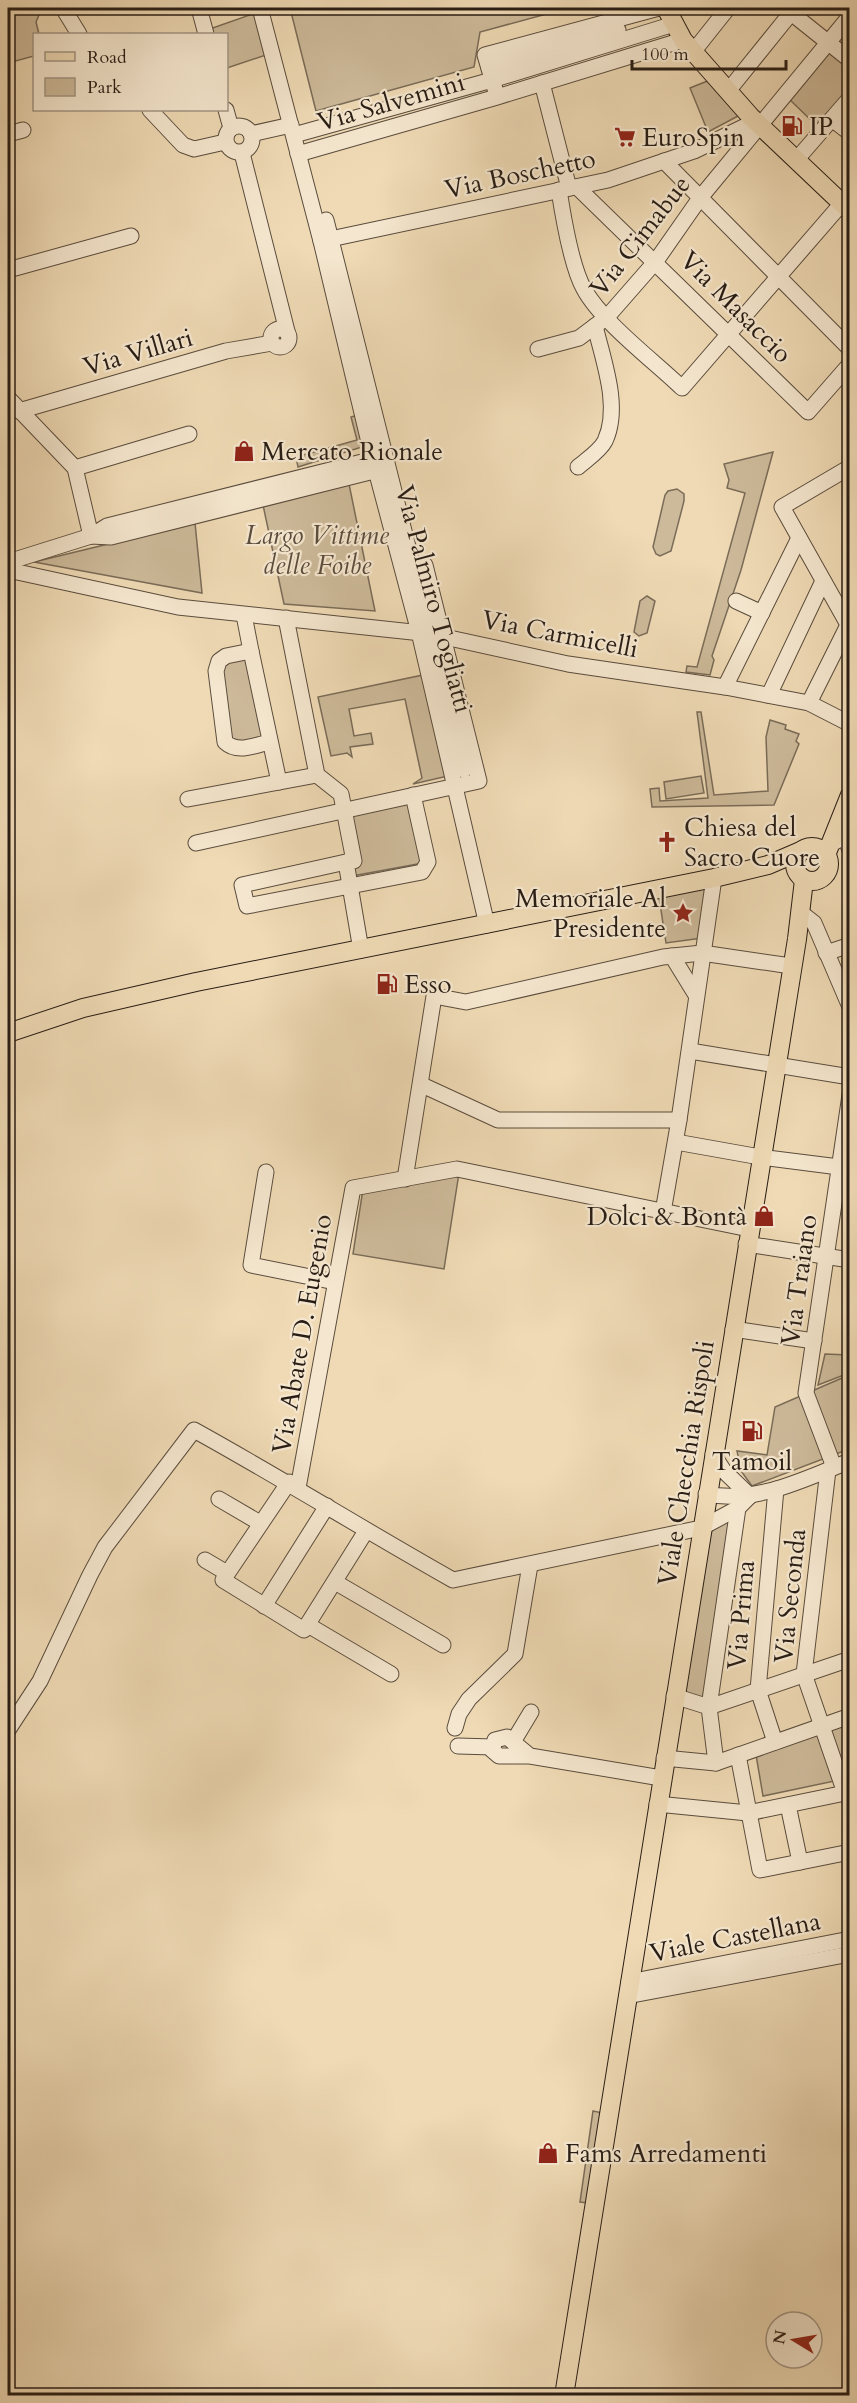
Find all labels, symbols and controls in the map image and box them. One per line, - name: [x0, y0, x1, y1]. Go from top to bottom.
- legend: [33, 33, 228, 111]
- scale bar: [632, 33, 786, 71]
- text: 100 m: [641, 42, 689, 67]
- text: Road: [87, 45, 127, 70]
- street label: Via Salvemini: [313, 64, 469, 140]
- text: Park: [87, 75, 122, 100]
- place label: IP: [809, 109, 833, 144]
- fuel station icon: IP: [780, 114, 804, 138]
- place label: EuroSpin: [642, 120, 745, 155]
- supermarket icon: EuroSpin: [613, 125, 637, 149]
- street label: Via Boschetto: [441, 141, 599, 207]
- street label: Via Cimabue: [582, 168, 698, 304]
- street label: Via Masaccio: [672, 243, 800, 371]
- street label: Via Villari: [79, 320, 197, 384]
- place label: Mercato Rionale: [261, 434, 443, 469]
- shop icon: Mercato Rionale: [232, 439, 256, 463]
- street label: Via Palmiro Togliatti: [387, 481, 481, 717]
- park label: Largo Vittime delle Foibe: [245, 518, 390, 583]
- street label: Via Carmicelli: [479, 602, 641, 666]
- place label: Chiesa del Sacro Cuore: [684, 810, 820, 875]
- church icon: Chiesa del Sacro Cuore: [655, 830, 679, 854]
- place label: Memoriale Al Presidente: [515, 881, 666, 946]
- place icon: Memoriale Al Presidente: [671, 901, 695, 925]
- place label: Esso: [404, 967, 452, 1002]
- fuel station icon: Esso: [375, 972, 399, 996]
- place label: Dolci & Bontà: [587, 1199, 747, 1234]
- shop icon: Dolci & Bontà: [752, 1204, 776, 1228]
- street label: Via Abate D. Eugenio: [264, 1211, 340, 1457]
- street label: Via Traiano: [772, 1212, 826, 1348]
- street label: Viale Checchia Rispoli: [649, 1338, 723, 1588]
- fuel station icon: Tamoil: [740, 1419, 764, 1443]
- place label: Tamoil: [712, 1444, 793, 1479]
- street label: Via Seconda: [766, 1527, 814, 1665]
- street label: Via Prima: [719, 1559, 763, 1671]
- street label: Viale Castellana: [647, 1903, 823, 1971]
- place label: Fams Arredamenti: [565, 2136, 767, 2171]
- shop icon: Fams Arredamenti: [536, 2141, 560, 2165]
- north arrow: [764, 2310, 824, 2370]
- text: N: [768, 2328, 792, 2346]

